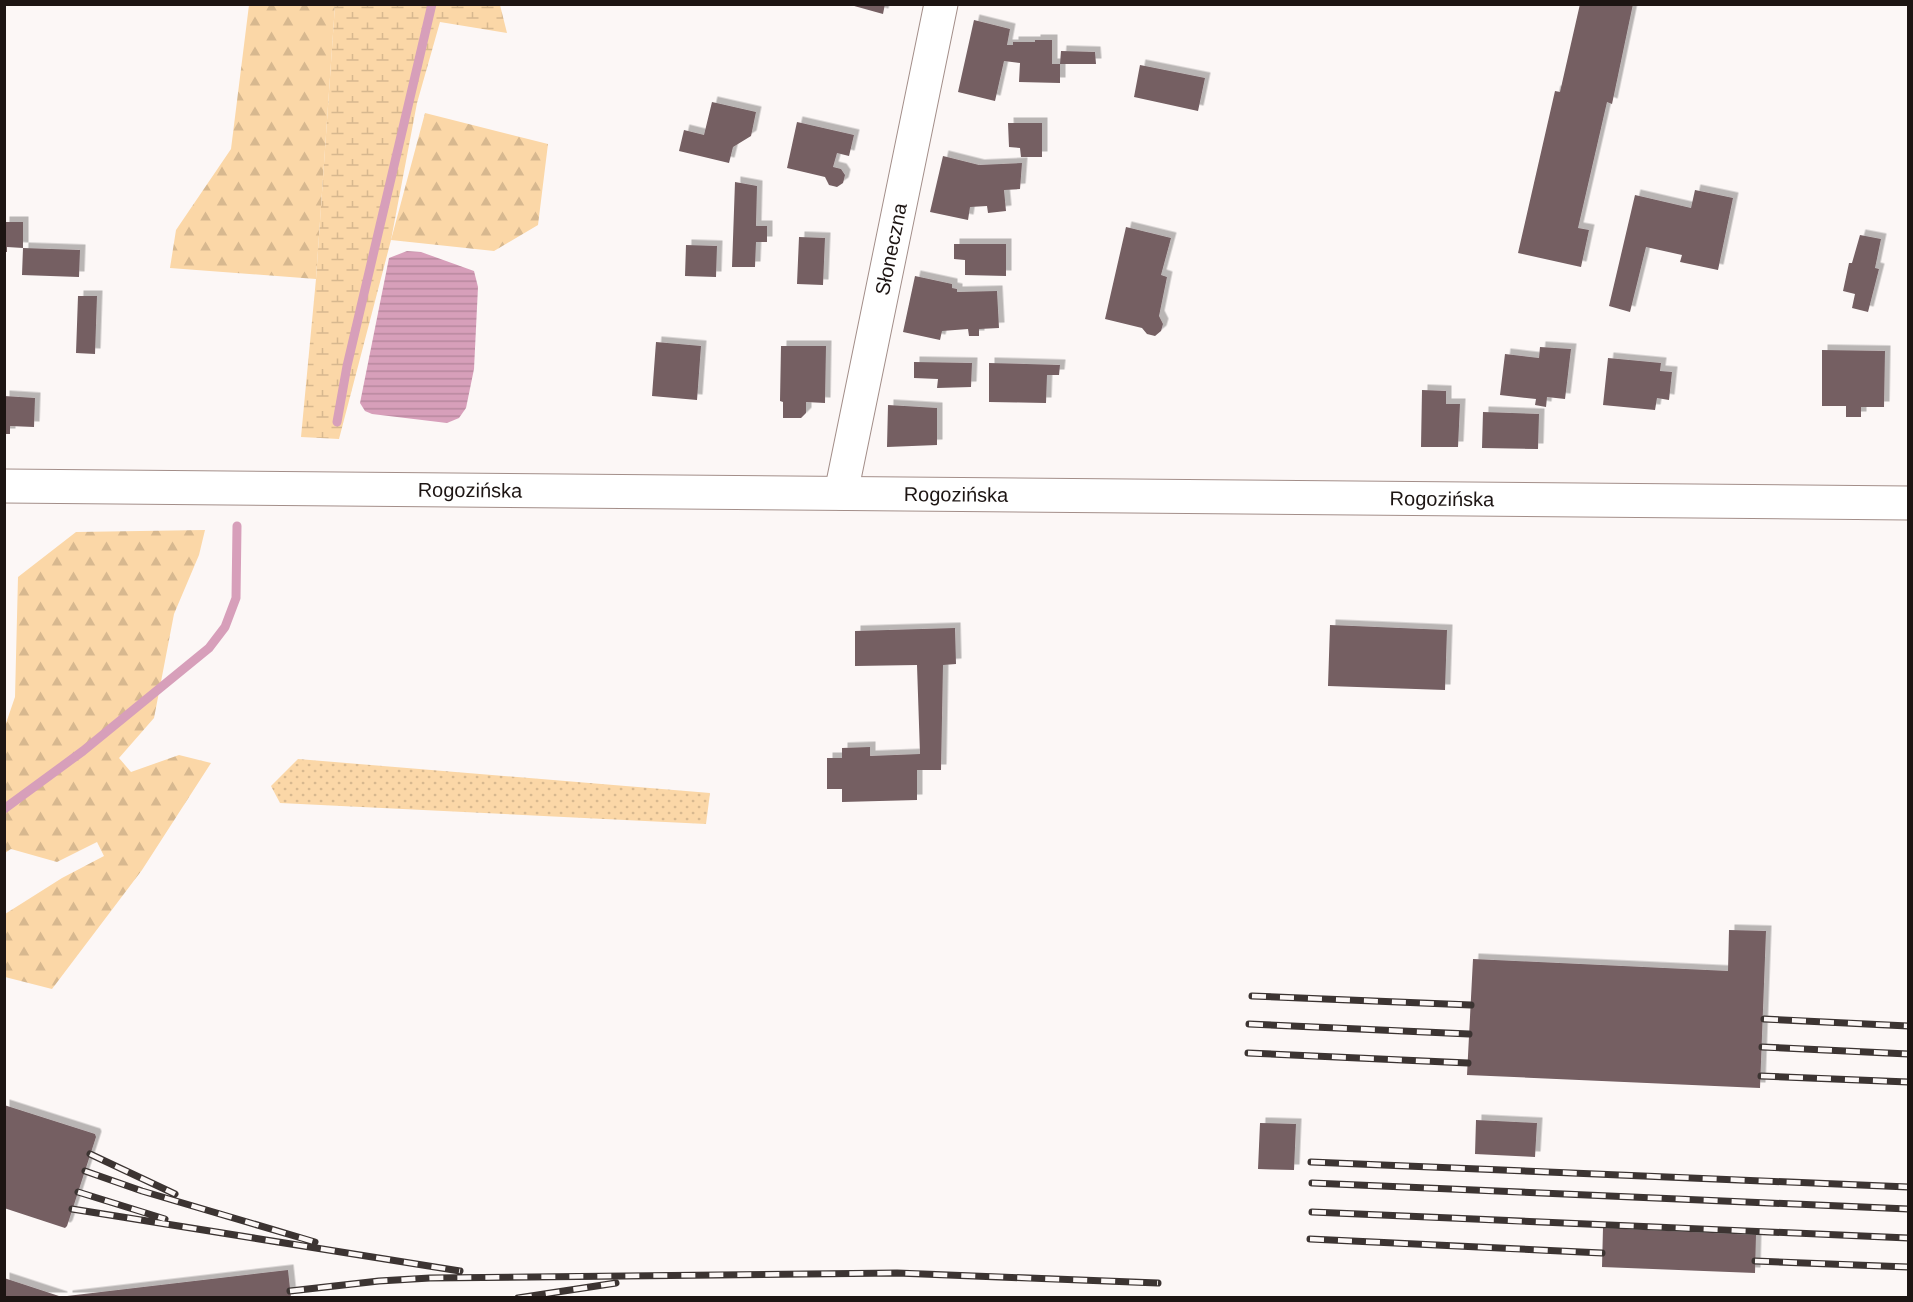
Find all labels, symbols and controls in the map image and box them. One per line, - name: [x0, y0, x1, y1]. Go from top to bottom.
- street label: Słoneczna: [871, 200, 911, 297]
- street label: Rogozińska: [418, 479, 523, 502]
- street label: Rogozińska: [904, 483, 1009, 506]
- street label: Rogozińska: [1390, 487, 1495, 510]

